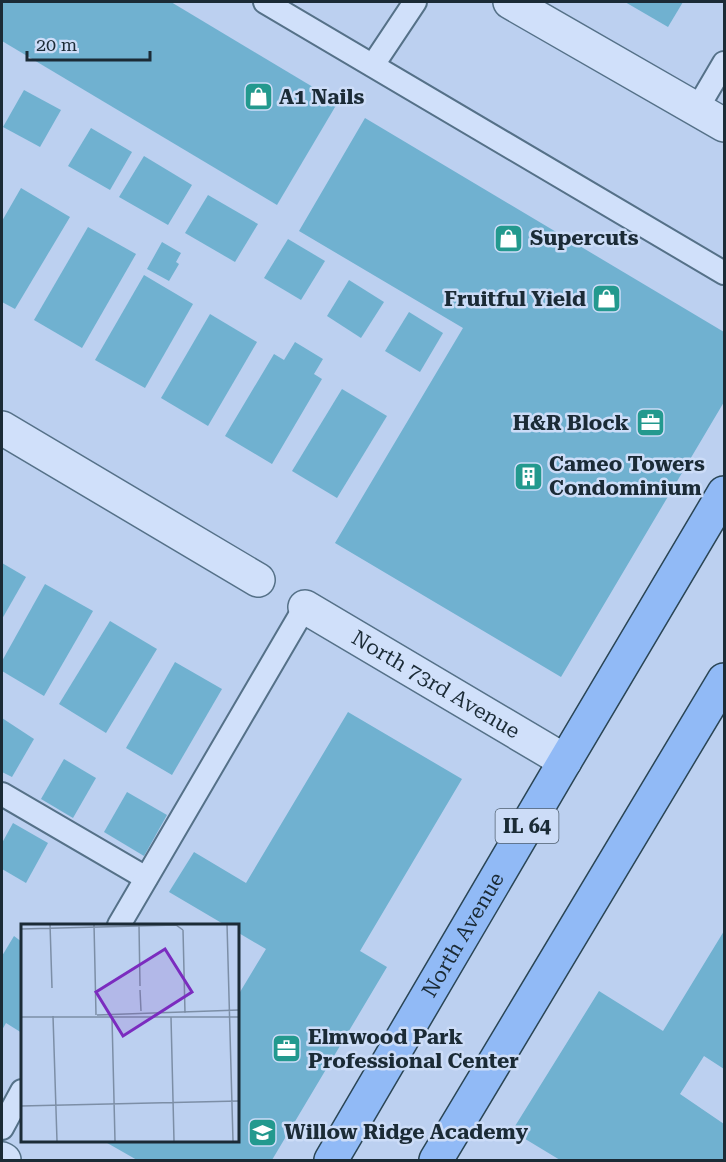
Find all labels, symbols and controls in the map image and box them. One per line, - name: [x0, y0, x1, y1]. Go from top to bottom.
- scale bar: [27, 24, 150, 62]
- text: 20 m: [36, 34, 77, 55]
- shop icon: A1 Nails: [242, 81, 274, 113]
- place label: A1 Nails: [279, 85, 364, 109]
- shop icon: Supercuts: [493, 222, 525, 254]
- place label: Supercuts: [530, 226, 639, 250]
- shop icon: Fruitful Yield: [591, 283, 623, 315]
- place label: Fruitful Yield: [444, 287, 586, 311]
- office icon: H&R Block: [634, 407, 666, 439]
- place label: H&R Block: [513, 411, 630, 435]
- place label: Cameo Towers Condominium: [549, 452, 705, 500]
- building icon: Cameo Towers Condominium: [512, 460, 544, 492]
- street label: North 73rd Avenue: [347, 625, 524, 744]
- road number: IL 64: [496, 809, 558, 843]
- street label: North Avenue: [417, 868, 509, 1002]
- inset map: [21, 924, 238, 1141]
- place label: Elmwood Park Professional Center: [308, 1025, 519, 1073]
- office icon: Elmwood Park Professional Center: [271, 1033, 303, 1065]
- school or university icon: Willow Ridge Academy: [247, 1116, 279, 1148]
- place label: Willow Ridge Academy: [284, 1120, 529, 1144]

